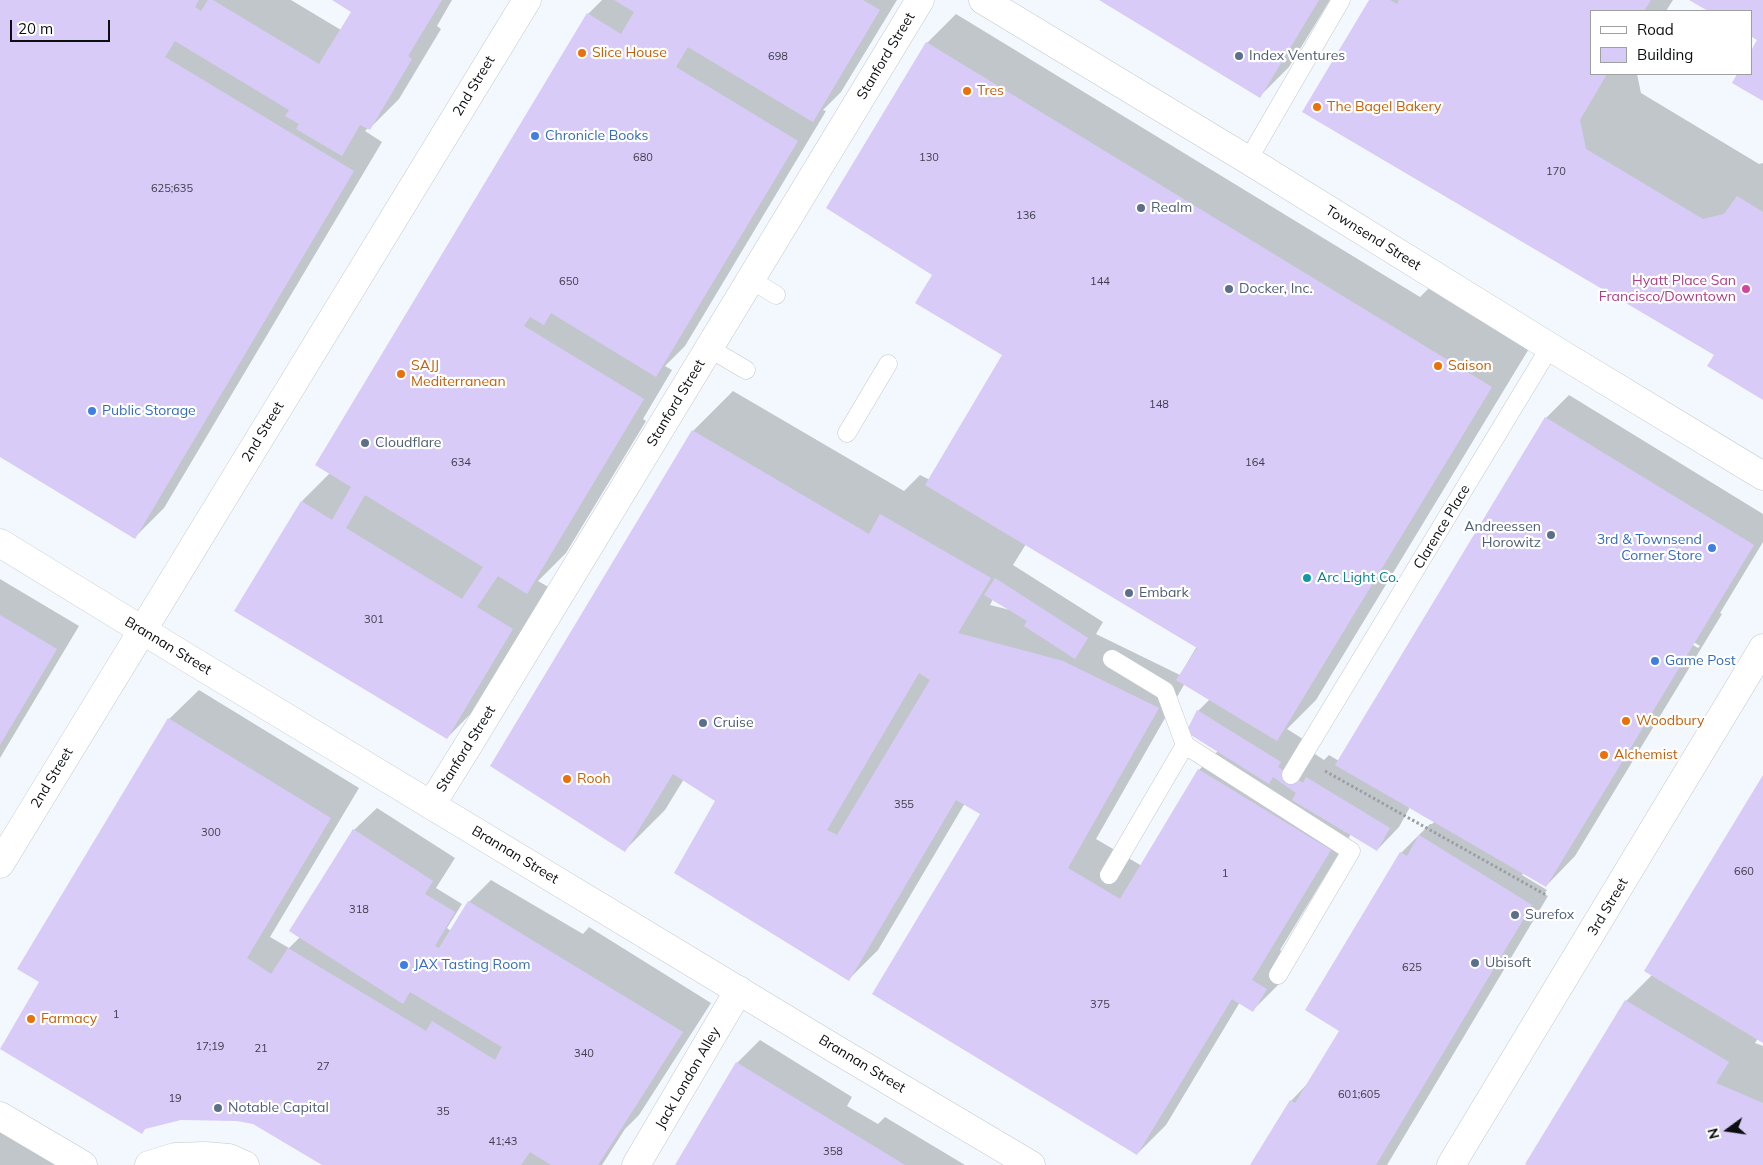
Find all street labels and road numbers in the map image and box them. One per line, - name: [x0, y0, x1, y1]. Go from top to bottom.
- street label: Stanford Street: [853, 9, 919, 103]
- street label: 2nd Street: [449, 53, 499, 119]
- street label: Townsend Street: [1322, 202, 1424, 274]
- street label: Stanford Street: [643, 356, 709, 450]
- street label: 2nd Street: [238, 399, 288, 465]
- street label: Clarence Place: [1410, 482, 1474, 572]
- street label: Brannan Street: [122, 613, 214, 679]
- street label: Stanford Street: [433, 703, 499, 795]
- street label: 2nd Street: [27, 745, 77, 811]
- street label: Brannan Street: [469, 822, 561, 888]
- street label: 3rd Street: [1584, 875, 1632, 939]
- street label: Jack London Alley: [652, 1024, 724, 1132]
- street label: Brannan Street: [816, 1031, 908, 1097]

